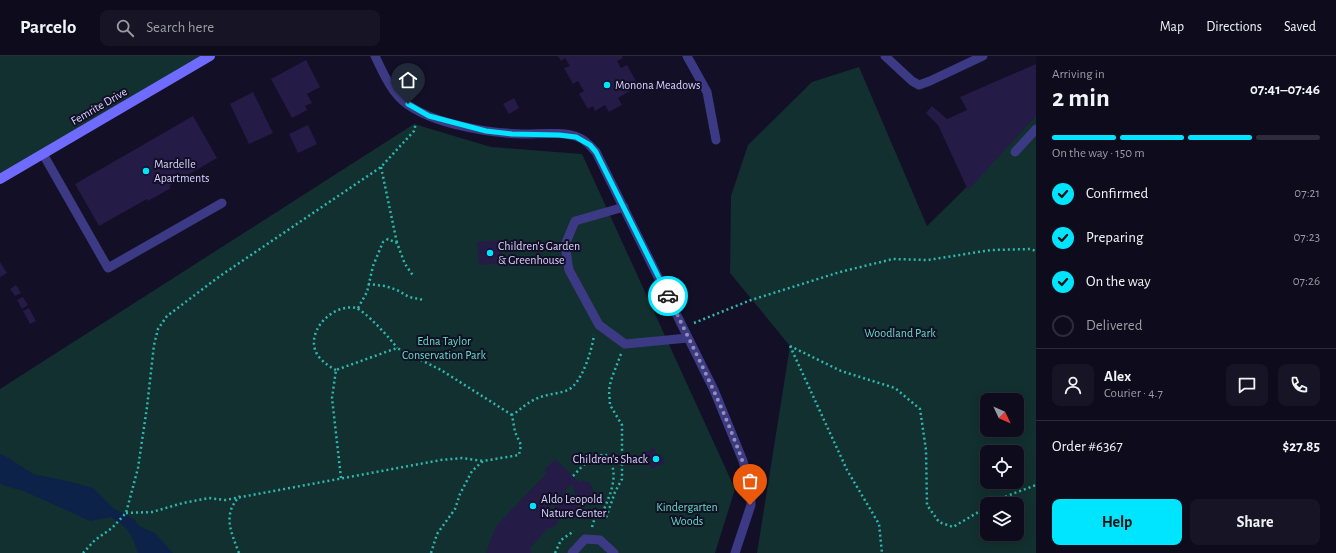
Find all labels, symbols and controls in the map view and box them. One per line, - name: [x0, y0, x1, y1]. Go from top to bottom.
- search box: [100, 10, 380, 46]
- icon: search: [114, 17, 136, 39]
- text: Parcelo: [20, 18, 76, 37]
- text: Search here: [146, 20, 214, 35]
- text: Map: [1160, 20, 1184, 34]
- text: Directions: [1206, 20, 1262, 34]
- text: Saved: [1284, 20, 1316, 34]
- pin: [391, 63, 425, 104]
- text: Arriving in: [1052, 68, 1105, 81]
- icon: home: [397, 69, 419, 91]
- place label: Monona Meadows: [615, 79, 700, 91]
- marker: Monona Meadows: [602, 80, 612, 90]
- text: 07:41–07:46: [1250, 82, 1320, 97]
- street label: Femrite Drive: [69, 85, 129, 127]
- text: 2 min: [1052, 85, 1110, 111]
- text: On the way · 150 m: [1052, 147, 1145, 160]
- place label: Mardelle Apartments: [154, 158, 210, 184]
- marker: Mardelle Apartments: [141, 166, 151, 176]
- icon: check: [1052, 183, 1074, 205]
- text: Confirmed: [1086, 186, 1148, 201]
- text: 07:21: [1294, 187, 1320, 200]
- icon: check: [1052, 227, 1074, 249]
- text: Preparing: [1086, 230, 1143, 245]
- text: 07:23: [1293, 231, 1320, 244]
- place label: Children's Garden & Greenhouse: [498, 240, 580, 266]
- marker: Children's Garden & Greenhouse: [485, 248, 495, 258]
- icon: check: [1052, 271, 1074, 293]
- text: On the way: [1086, 274, 1151, 289]
- text: 07:26: [1293, 275, 1320, 288]
- courier: [648, 276, 688, 316]
- icon: car: [657, 285, 679, 307]
- text: Delivered: [1086, 318, 1143, 333]
- park label: Woodland Park: [864, 327, 936, 339]
- park label: Edna Taylor Conservation Park: [402, 335, 486, 361]
- button: person: [1052, 364, 1094, 406]
- button: chat: [1226, 364, 1268, 406]
- button: phone: [1278, 364, 1320, 406]
- text: Alex: [1104, 369, 1131, 384]
- text: Courier · 4.7: [1104, 387, 1163, 400]
- north arrow: [980, 393, 1024, 437]
- map controls: [980, 393, 1024, 541]
- text: Order #6367: [1052, 439, 1123, 454]
- text: $27.85: [1282, 439, 1320, 454]
- button: locate: [980, 445, 1024, 489]
- place label: Children's Shack: [573, 453, 649, 465]
- marker: Children's Shack: [651, 454, 661, 464]
- pin: [733, 464, 767, 505]
- icon: bag: [739, 470, 761, 492]
- place label: Aldo Leopold Nature Center: [541, 493, 607, 519]
- button: layers: [980, 497, 1024, 541]
- button: Help: [1052, 499, 1182, 545]
- button: Share: [1190, 499, 1320, 545]
- marker: Aldo Leopold Nature Center: [528, 501, 538, 511]
- park label: Kindergarten Woods: [656, 501, 718, 527]

